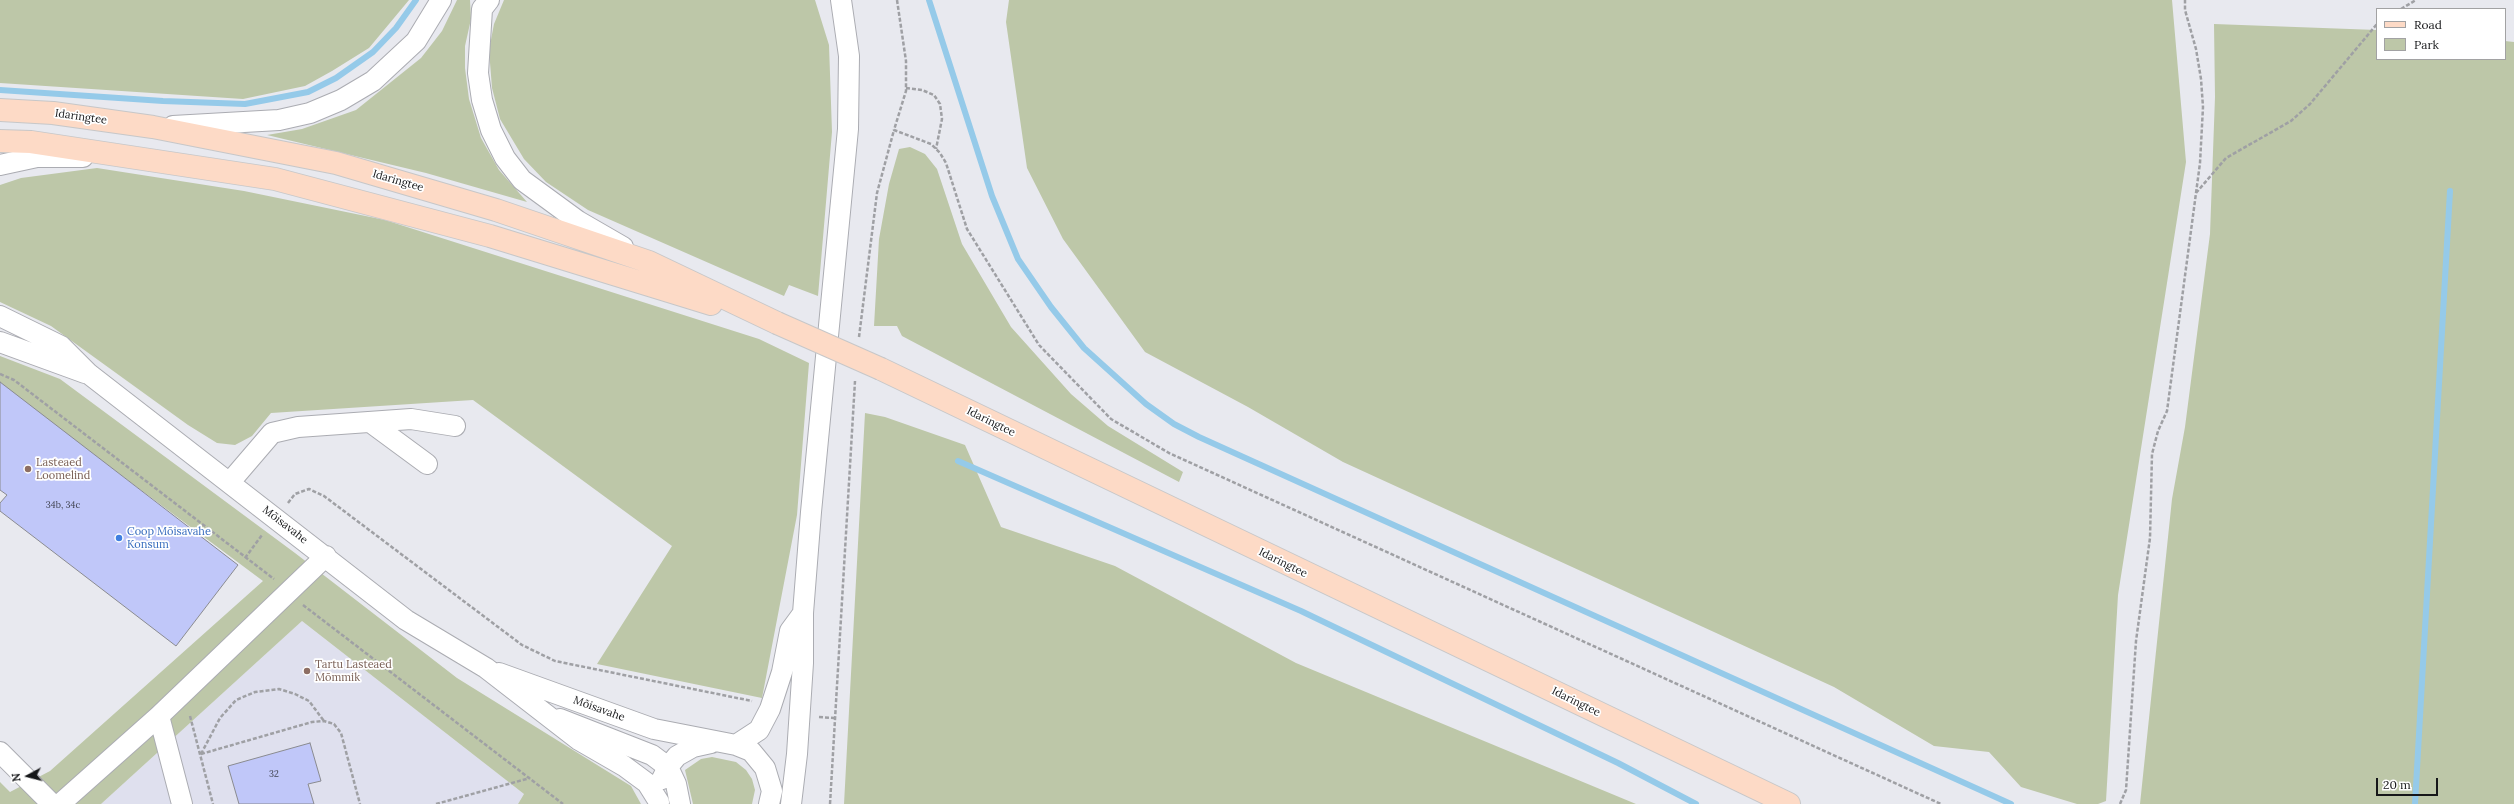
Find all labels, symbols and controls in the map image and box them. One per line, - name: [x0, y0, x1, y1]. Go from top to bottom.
- legend: [2376, 8, 2506, 60]
- text: Road: [2414, 17, 2442, 32]
- text: Park: [2414, 37, 2439, 52]
- street label: Idaringtee: [54, 107, 108, 127]
- street label: Idaringtee: [371, 167, 425, 195]
- street label: Idaringtee: [965, 405, 1017, 439]
- place label: Lasteaed Loomelind: [36, 456, 90, 482]
- marker: Lasteaed Loomelind: [23, 464, 33, 474]
- house number: 34b, 34c: [46, 500, 80, 510]
- street label: Mõisavahe: [260, 503, 310, 547]
- place label: Coop Mõisavahe Konsum: [127, 525, 211, 551]
- marker: Coop Mõisavahe Konsum: [114, 533, 124, 543]
- street label: Idaringtee: [1257, 546, 1309, 580]
- place label: Tartu Lasteaed Mõmmik: [315, 658, 392, 684]
- marker: Tartu Lasteaed Mõmmik: [302, 666, 312, 676]
- street label: Idaringtee: [1550, 685, 1602, 719]
- street label: Mõisavahe: [571, 694, 627, 724]
- north arrow: [8, 756, 48, 796]
- house number: 32: [269, 769, 279, 779]
- scale bar: [2378, 770, 2440, 796]
- text: N: [9, 772, 24, 783]
- text: 20 m: [2383, 777, 2411, 792]

